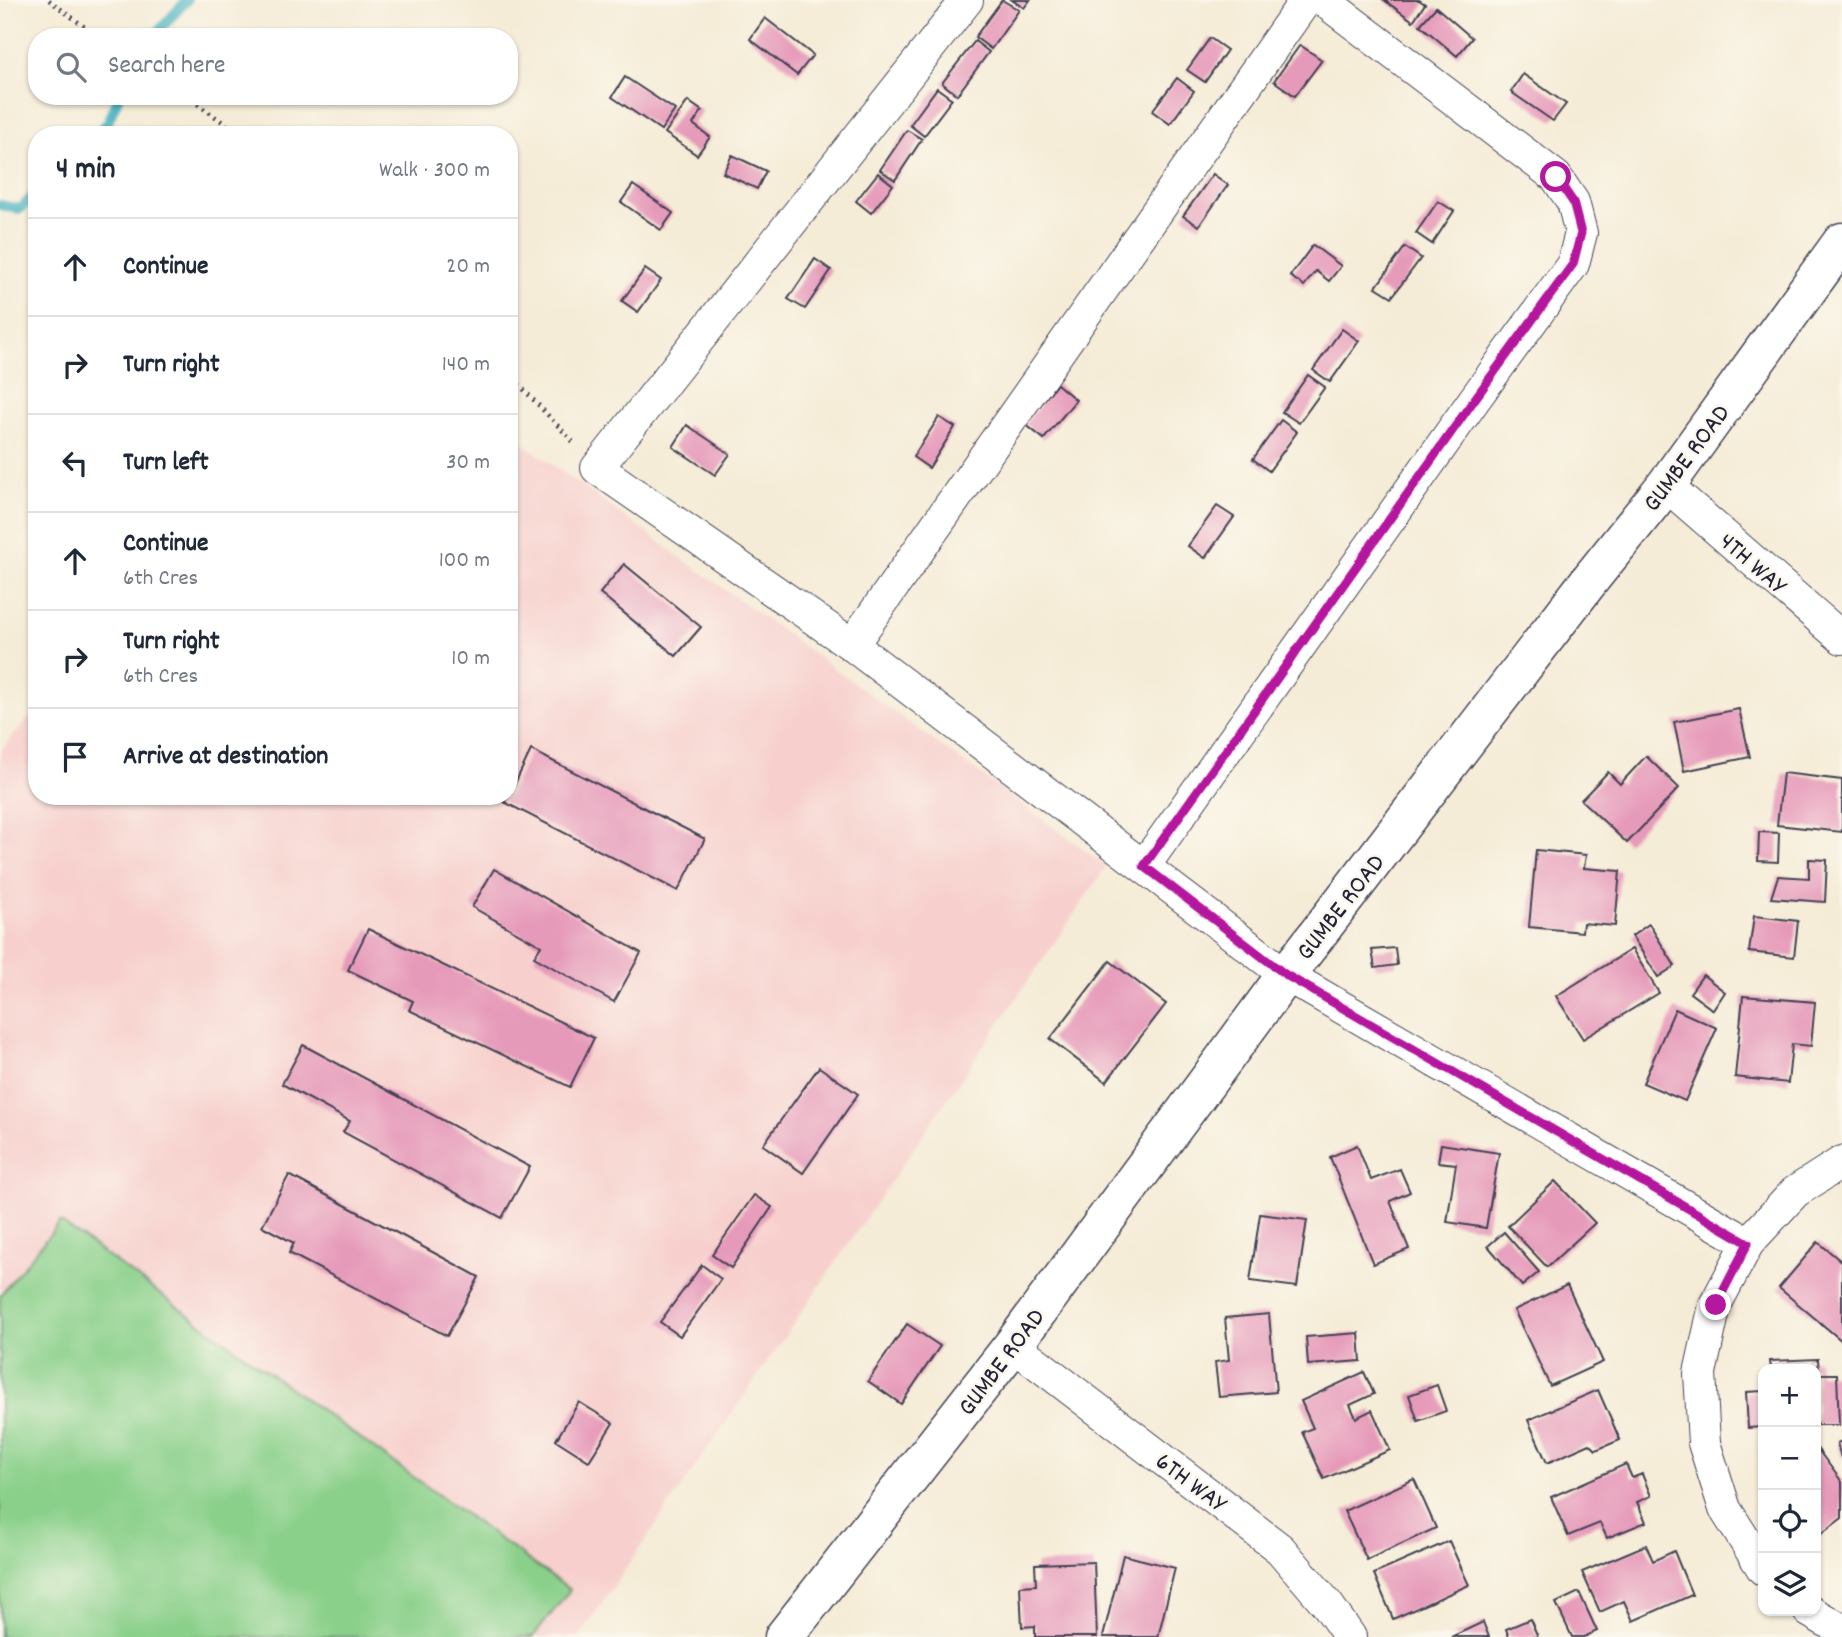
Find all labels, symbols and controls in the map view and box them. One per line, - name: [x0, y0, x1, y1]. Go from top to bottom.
- search box: [28, 28, 518, 105]
- icon: search: [52, 48, 90, 86]
- text: Search here: [108, 48, 226, 85]
- text: 4 min: [56, 150, 115, 193]
- text: Walk · 300 m: [379, 155, 490, 188]
- route start: [1540, 161, 1571, 192]
- icon: ahead: [56, 248, 94, 286]
- text: Continue: [123, 249, 208, 286]
- text: 20 m: [446, 251, 490, 284]
- icon: right: [56, 346, 94, 384]
- text: Turn right: [123, 347, 220, 384]
- text: 140 m: [442, 349, 490, 382]
- street label: GUMBE ROAD: [1635, 398, 1741, 521]
- icon: left: [56, 444, 94, 482]
- text: Turn left: [123, 445, 209, 482]
- text: 30 m: [446, 447, 490, 480]
- street label: 4TH WAY: [1710, 525, 1795, 606]
- text: Continue: [123, 526, 208, 563]
- icon: ahead: [56, 542, 94, 580]
- text: 100 m: [439, 545, 490, 578]
- text: 6th Cres: [123, 563, 198, 596]
- text: Turn right: [123, 624, 220, 661]
- icon: right: [56, 640, 94, 678]
- text: 10 m: [451, 643, 490, 676]
- text: 6th Cres: [123, 661, 198, 694]
- icon: arrive: [56, 738, 94, 776]
- text: Arrive at destination: [123, 739, 328, 776]
- street label: GUMBE ROAD: [1288, 847, 1395, 969]
- route end: [1700, 1289, 1731, 1320]
- street label: GUMBE ROAD: [950, 1302, 1056, 1425]
- map controls: [1758, 1364, 1821, 1616]
- button: +: [1758, 1364, 1821, 1427]
- button: −: [1758, 1427, 1821, 1490]
- street label: 6TH WAY: [1146, 1445, 1235, 1524]
- button: locate: [1758, 1490, 1821, 1553]
- button: layers: [1758, 1553, 1821, 1616]

